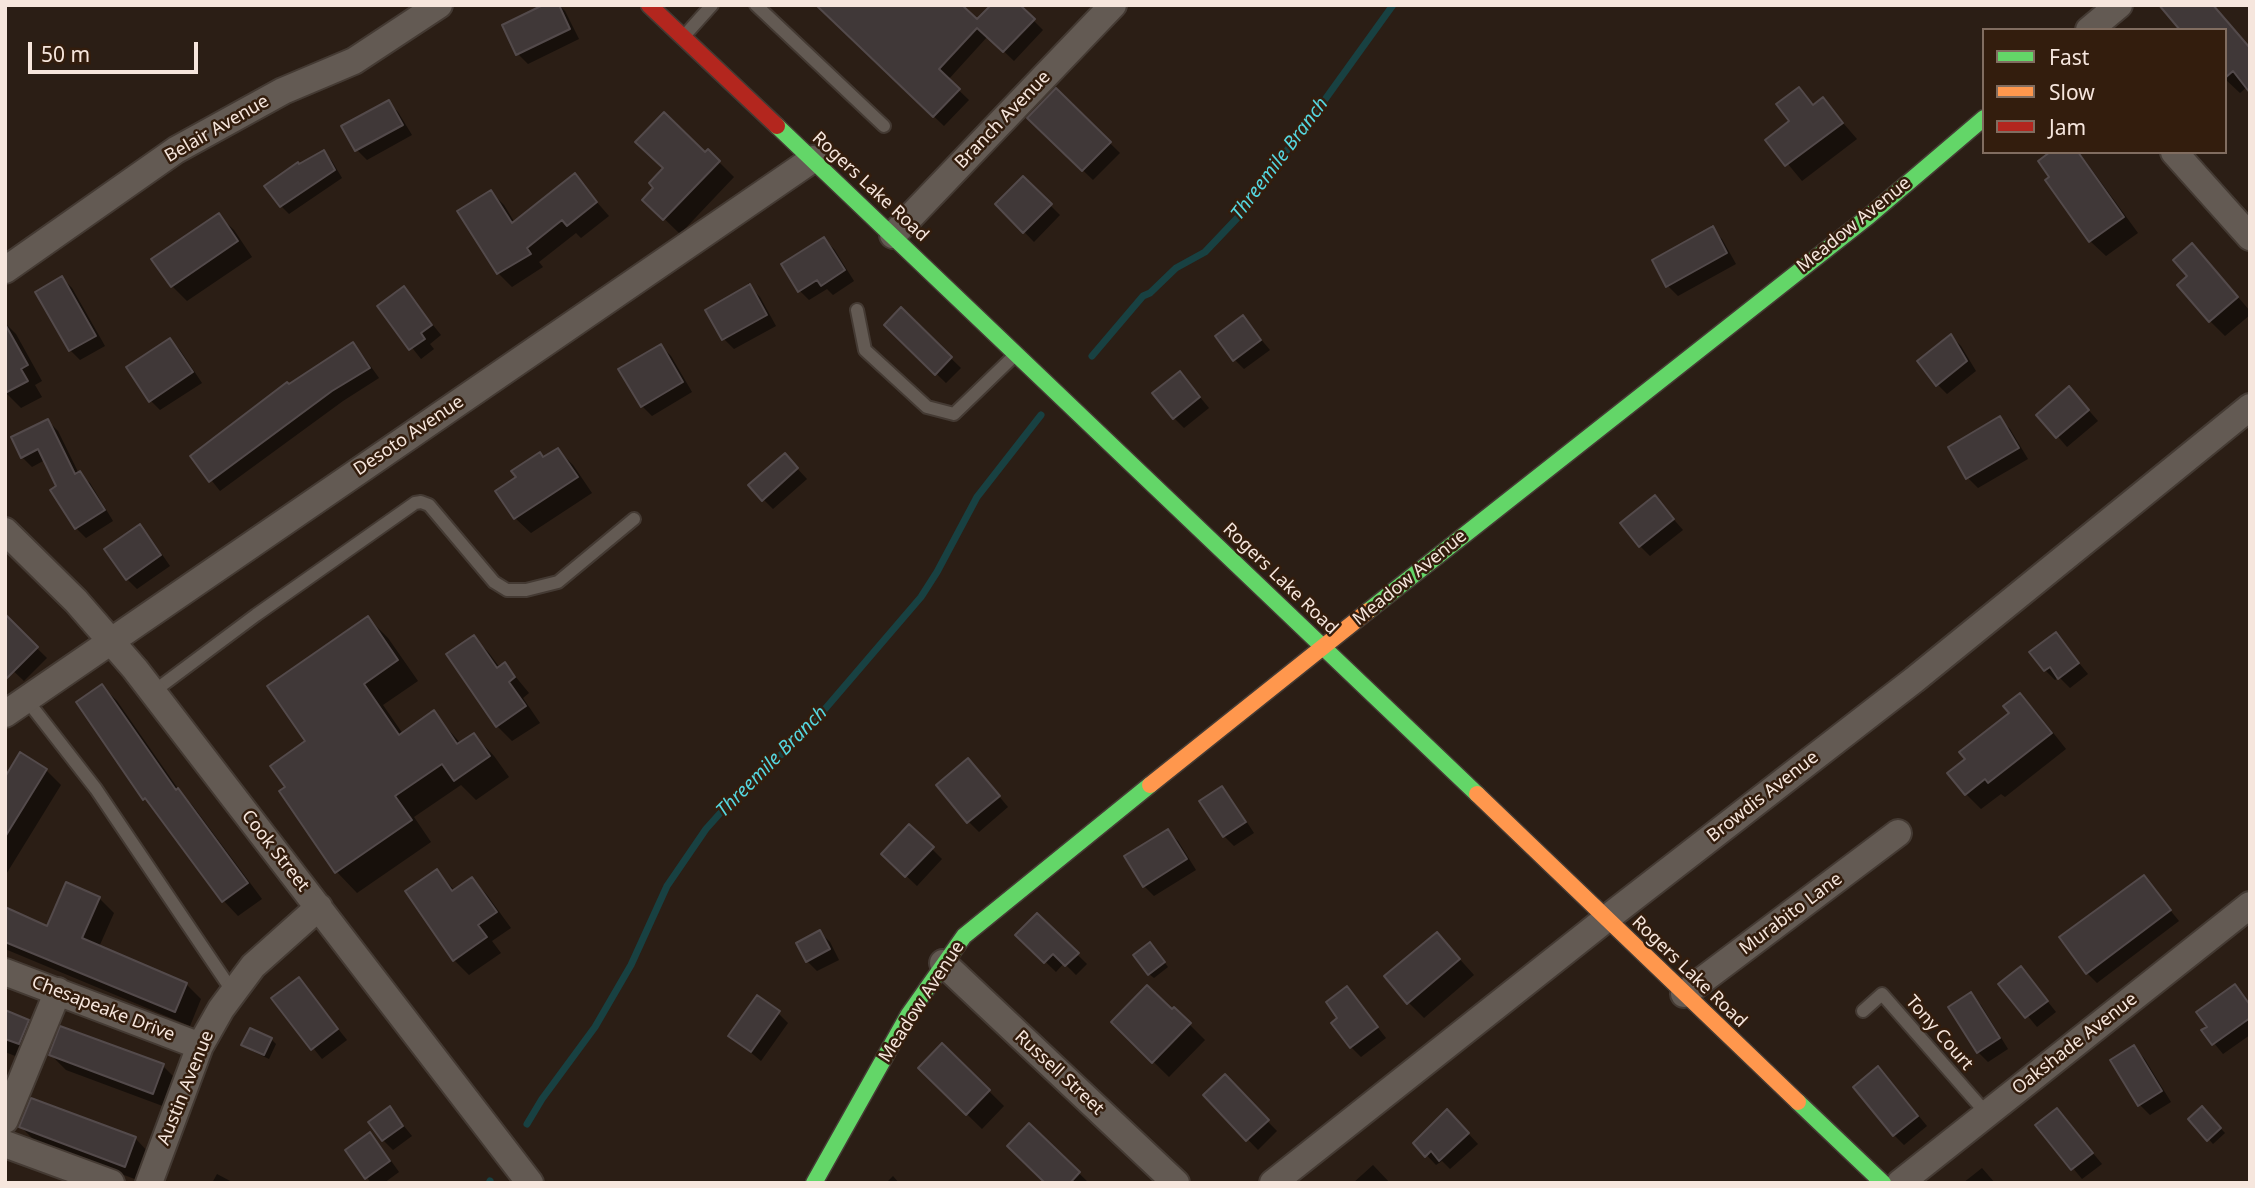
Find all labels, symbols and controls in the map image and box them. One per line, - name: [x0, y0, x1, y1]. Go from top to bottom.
- scale bar: [32, 28, 201, 72]
- legend: [1982, 28, 2227, 154]
- text: 50 m: [41, 40, 90, 68]
- text: Fast: [2049, 43, 2089, 71]
- street label: Branch Avenue: [951, 67, 1055, 173]
- text: Slow: [2049, 78, 2095, 106]
- street label: Belair Avenue: [161, 91, 273, 167]
- water label: Threemile Branch: [1227, 93, 1333, 225]
- text: Jam: [2049, 113, 2086, 141]
- street label: Rogers Lake Road: [807, 128, 933, 246]
- street label: Meadow Avenue: [1793, 172, 1915, 278]
- street label: Desoto Avenue: [350, 391, 468, 481]
- street label: Rogers Lake Road: [1218, 519, 1342, 639]
- street label: Meadow Avenue: [1349, 525, 1471, 631]
- water label: Threemile Branch: [712, 702, 832, 822]
- street label: Browdis Avenue: [1703, 747, 1823, 847]
- street label: Cook Street: [236, 806, 314, 896]
- street label: Murabito Lane: [1735, 868, 1847, 960]
- street label: Rogers Lake Road: [1627, 912, 1751, 1032]
- street label: Meadow Avenue: [875, 937, 969, 1067]
- street label: Chesapeake Drive: [28, 972, 178, 1046]
- street label: Oakshade Avenue: [2008, 988, 2142, 1100]
- street label: Tony Court: [1901, 991, 1977, 1075]
- street label: Russell Street: [1010, 1026, 1108, 1120]
- street label: Austin Avenue: [153, 1028, 219, 1148]

